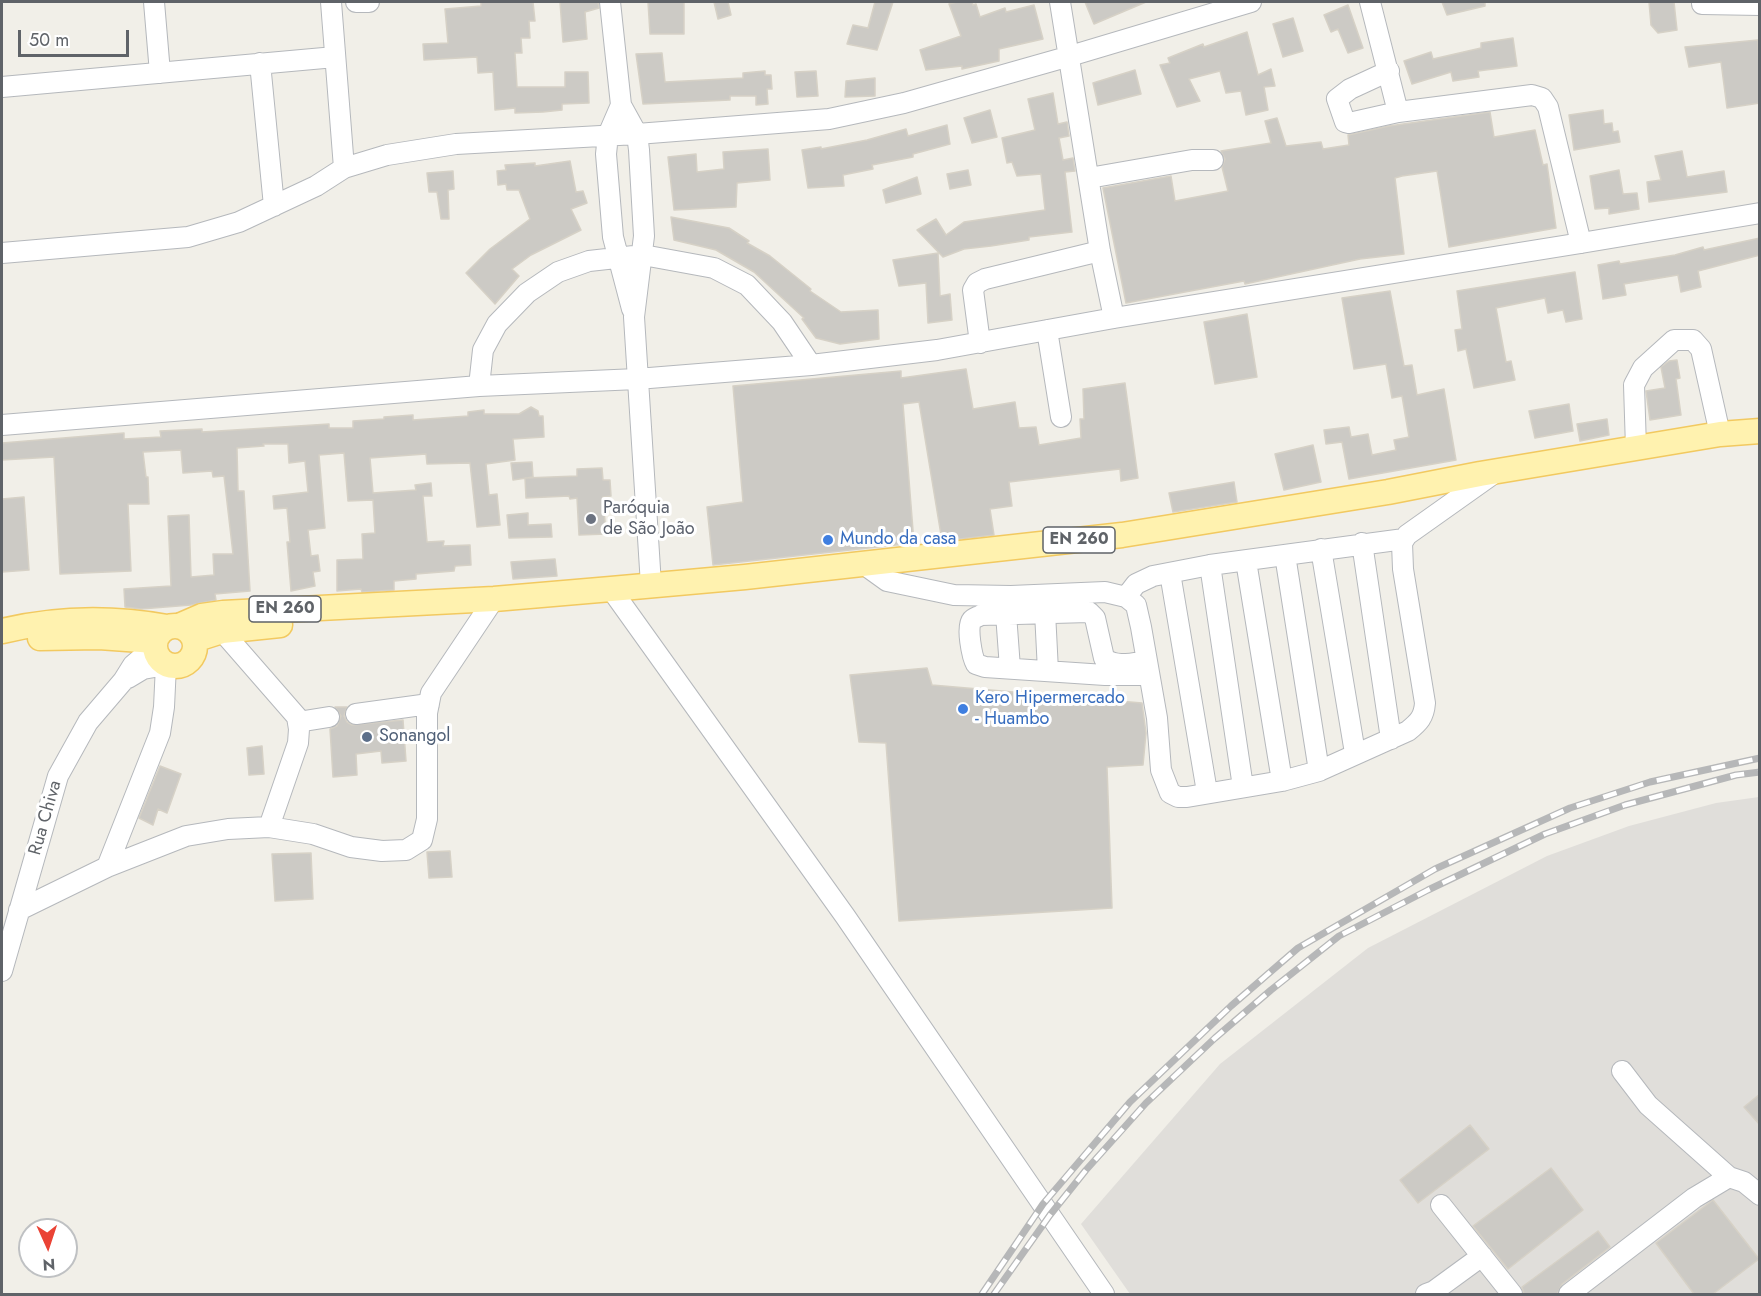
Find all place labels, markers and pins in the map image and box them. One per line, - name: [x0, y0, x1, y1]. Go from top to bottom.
- place label: Paróquia de São João: [603, 498, 694, 540]
- marker: Paróquia de São João: [584, 512, 598, 526]
- place label: Mundo da casa: [840, 529, 956, 551]
- marker: Mundo da casa: [821, 533, 835, 547]
- place label: Kero Hipermercado - Huambo: [975, 688, 1125, 730]
- marker: Kero Hipermercado - Huambo: [956, 702, 970, 716]
- place label: Sonangol: [379, 726, 450, 748]
- marker: Sonangol: [360, 730, 374, 744]

